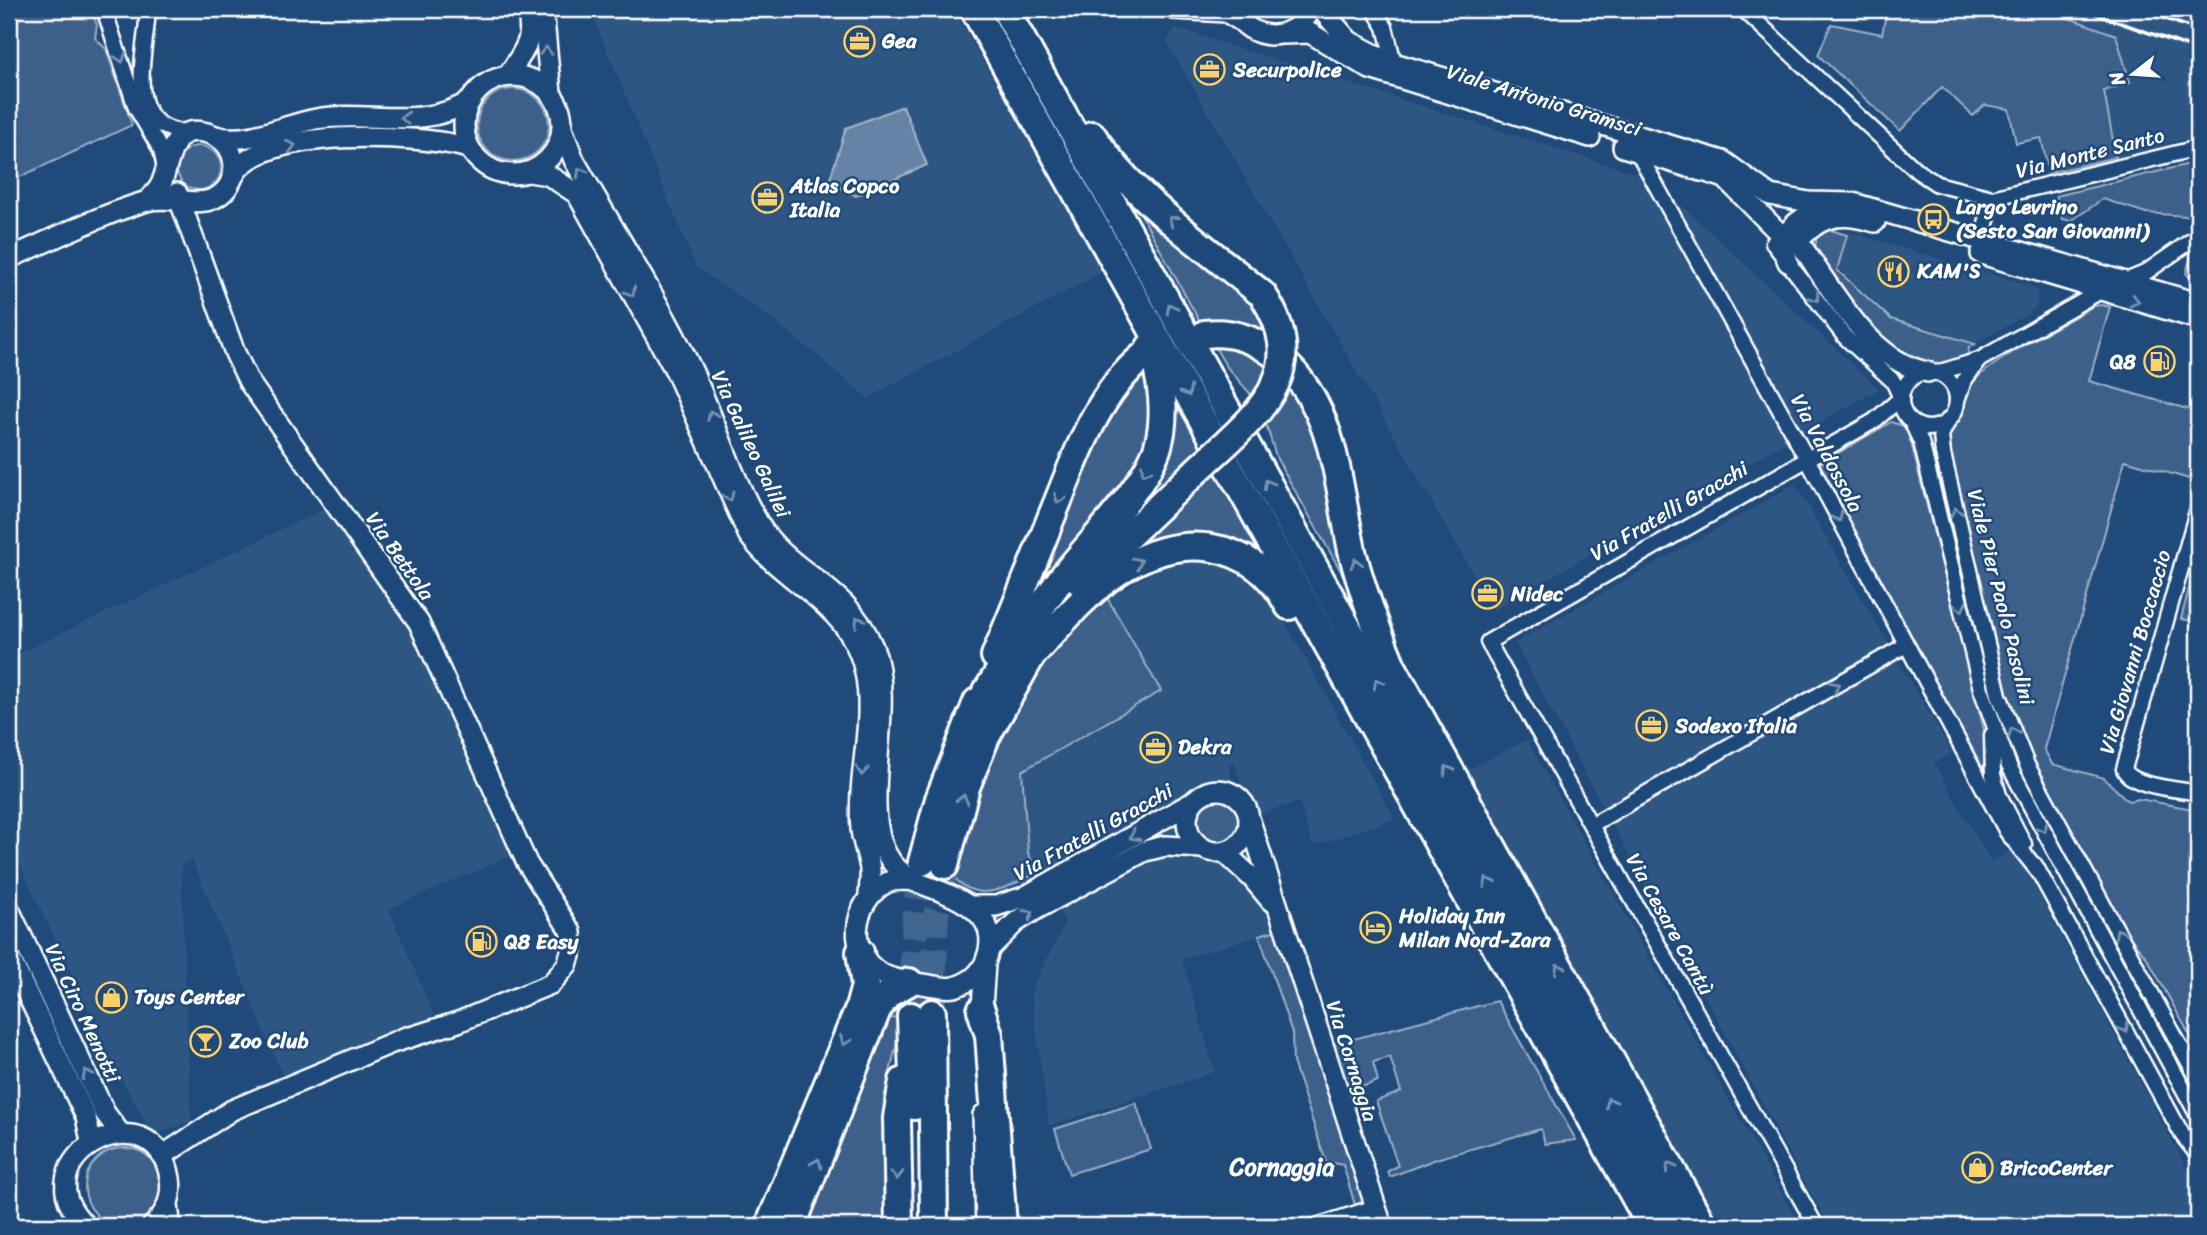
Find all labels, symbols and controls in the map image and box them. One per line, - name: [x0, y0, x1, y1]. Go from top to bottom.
- place label: Gea: [881, 22, 918, 60]
- office icon: Gea: [842, 24, 876, 58]
- north arrow: [2098, 38, 2168, 108]
- one-way arrow: [538, 45, 554, 56]
- place label: Securpolice: [1232, 51, 1342, 89]
- one-way arrow: [112, 52, 127, 64]
- street label: Viale Antonio Gramsci: [1442, 52, 1647, 148]
- office icon: Securpolice: [1193, 53, 1227, 87]
- text: N: [2099, 67, 2135, 91]
- one-way arrow: [399, 110, 410, 126]
- street label: Via Monte Santo: [2012, 116, 2168, 190]
- one-way arrow: [284, 140, 296, 154]
- one-way arrow: [576, 166, 589, 179]
- place label: Atlas Copco Italia: [789, 167, 900, 229]
- office icon: Atlas Copco Italia: [750, 181, 784, 215]
- place label: Largo Levrino (Sesto San Giovanni): [1956, 188, 2150, 250]
- bus stop icon: Largo Levrino (Sesto San Giovanni): [1916, 202, 1950, 236]
- one-way arrow: [1169, 216, 1181, 229]
- place label: KAM'S: [1916, 252, 1981, 290]
- restaurant icon: KAM'S: [1877, 254, 1911, 288]
- one-way arrow: [623, 285, 636, 298]
- one-way arrow: [1806, 289, 1819, 301]
- one-way arrow: [2129, 293, 2141, 307]
- one-way arrow: [1166, 302, 1179, 315]
- place label: Q8: [2110, 343, 2136, 381]
- fuel station icon: Q8: [2142, 345, 2176, 379]
- street label: Via Galileo Galilei: [700, 364, 802, 525]
- one-way arrow: [1179, 385, 1192, 397]
- street label: Via Valdossola: [1780, 386, 1875, 520]
- one-way arrow: [706, 410, 720, 422]
- street label: Via Fratelli Gracchi: [1582, 449, 1757, 572]
- one-way arrow: [1140, 463, 1153, 476]
- one-way arrow: [1263, 478, 1276, 491]
- street label: Viale Pier Paolo Pasolini: [1956, 485, 2046, 710]
- one-way arrow: [721, 490, 735, 502]
- one-way arrow: [1054, 492, 1068, 504]
- street label: Via Bettola: [355, 503, 445, 609]
- one-way arrow: [1950, 506, 1964, 518]
- one-way arrow: [1830, 510, 1844, 523]
- street label: Via Giovanni Boccaccio: [2088, 545, 2182, 759]
- one-way arrow: [1131, 556, 1143, 570]
- one-way arrow: [1350, 557, 1364, 569]
- place label: Nidec: [1510, 575, 1564, 613]
- office icon: Nidec: [1471, 577, 1505, 611]
- one-way arrow: [1953, 600, 1967, 612]
- one-way arrow: [854, 616, 867, 629]
- one-way arrow: [1373, 677, 1386, 690]
- one-way arrow: [1827, 681, 1840, 694]
- place label: Sodexo Italia: [1674, 707, 1797, 745]
- office icon: Sodexo Italia: [1635, 709, 1669, 743]
- one-way arrow: [2007, 727, 2021, 739]
- place label: Dekra: [1178, 728, 1233, 766]
- office icon: Dekra: [1138, 730, 1172, 764]
- one-way arrow: [1443, 764, 1456, 777]
- one-way arrow: [855, 766, 870, 777]
- street label: Via Fratelli Gracchi: [1006, 772, 1181, 892]
- one-way arrow: [955, 793, 969, 805]
- one-way arrow: [2034, 821, 2048, 833]
- one-way arrow: [1128, 828, 1141, 841]
- street label: Via Cesare Cantù: [1615, 846, 1725, 1003]
- one-way arrow: [1483, 876, 1496, 889]
- place label: Holiday Inn Milan Nord-Zara: [1398, 897, 1552, 959]
- one-way arrow: [1021, 909, 1034, 922]
- hotel icon: Holiday Inn Milan Nord-Zara: [1359, 911, 1393, 945]
- place label: Q8 Easy: [504, 923, 580, 961]
- fuel station icon: Q8 Easy: [464, 925, 498, 959]
- one-way arrow: [2114, 928, 2127, 941]
- street label: Via Ciro Menotti: [34, 937, 133, 1090]
- one-way arrow: [1554, 963, 1567, 975]
- place label: Toys Center: [134, 978, 246, 1016]
- shop icon: Toys Center: [94, 980, 128, 1014]
- street label: Via Cornaggia: [1314, 995, 1390, 1127]
- one-way arrow: [2116, 1021, 2129, 1033]
- place label: Zoo Club: [228, 1022, 309, 1060]
- bar icon: Zoo Club: [189, 1024, 223, 1058]
- one-way arrow: [840, 1034, 854, 1046]
- one-way arrow: [81, 1069, 95, 1081]
- one-way arrow: [1605, 1097, 1618, 1109]
- district label: Cornaggia: [1229, 1146, 1334, 1188]
- place label: BricoCenter: [2000, 1149, 2114, 1187]
- shop icon: BricoCenter: [1960, 1151, 1994, 1185]
- one-way arrow: [808, 1157, 822, 1169]
- one-way arrow: [1665, 1161, 1678, 1174]
- one-way arrow: [890, 1169, 905, 1180]

